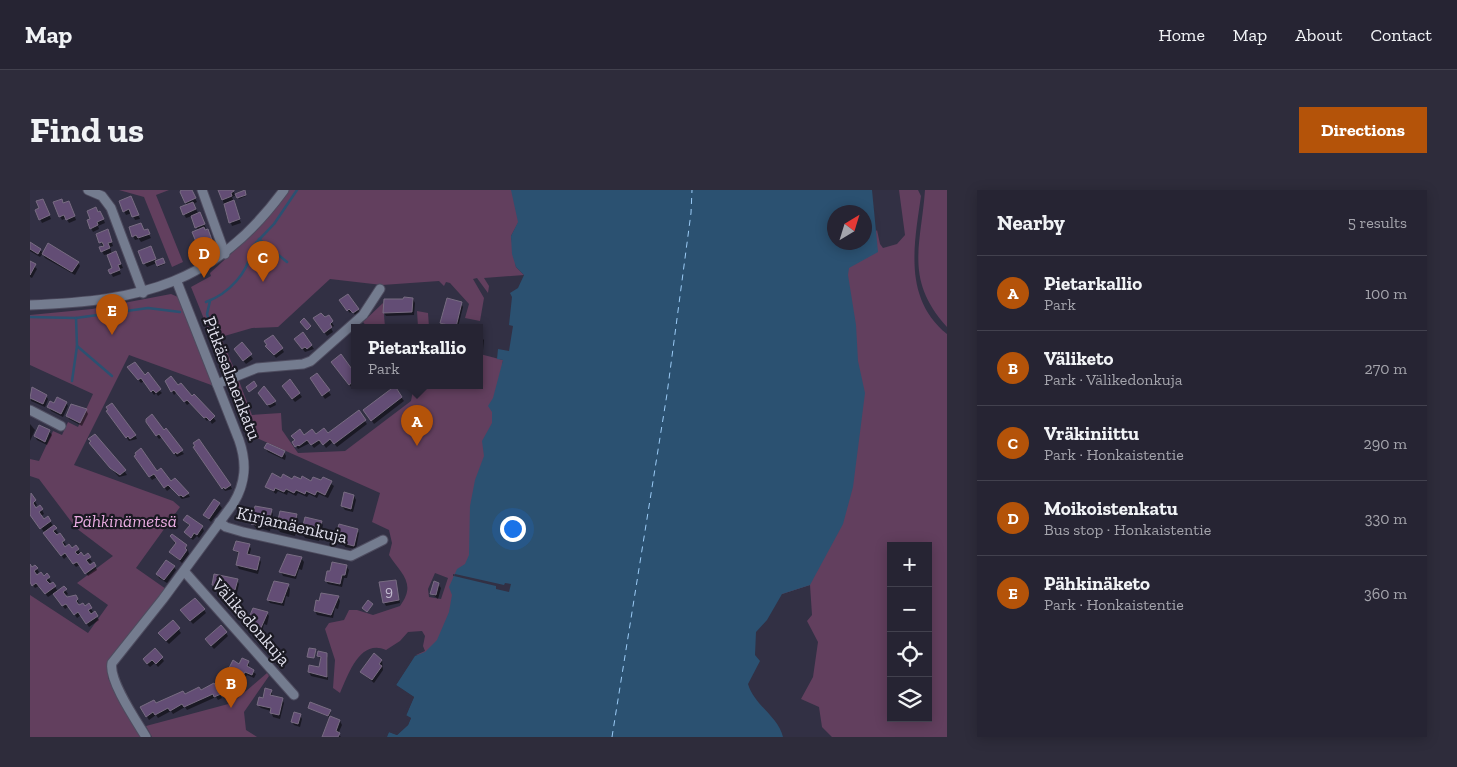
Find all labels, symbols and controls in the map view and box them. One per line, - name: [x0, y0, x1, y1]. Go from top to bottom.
- text: Map: [25, 20, 72, 49]
- text: Home: [1158, 24, 1205, 46]
- text: Map: [1233, 24, 1267, 46]
- text: About: [1295, 24, 1342, 46]
- text: Contact: [1370, 24, 1432, 46]
- button: Directions: [1299, 107, 1427, 153]
- text: Find us: [30, 109, 144, 151]
- north arrow: [827, 205, 872, 250]
- text: Nearby: [997, 210, 1065, 235]
- text: 5 results: [1348, 213, 1407, 232]
- pin: D: [188, 237, 220, 278]
- pin: C: [247, 241, 279, 282]
- text: Pietarkallio: [1044, 272, 1142, 295]
- text: A: [1008, 284, 1019, 303]
- text: 100 m: [1365, 284, 1407, 303]
- pin: E: [96, 294, 128, 335]
- text: Park: [1044, 295, 1076, 314]
- street label: Pitkäsalmenkatu: [198, 313, 266, 443]
- popup: [351, 324, 483, 389]
- text: Pietarkallio: [368, 336, 466, 359]
- text: Väliketo: [1044, 347, 1114, 370]
- text: Park: [368, 359, 400, 378]
- text: B: [1008, 359, 1018, 378]
- text: 270 m: [1365, 359, 1407, 378]
- text: Park · Välikedonkuja: [1044, 370, 1183, 389]
- pin: A: [401, 405, 433, 446]
- text: Vräkiniittu: [1044, 422, 1139, 445]
- text: C: [1008, 434, 1018, 453]
- text: 290 m: [1364, 434, 1407, 453]
- text: Park · Honkaistentie: [1044, 445, 1184, 464]
- text: Moikoistenkatu: [1044, 497, 1178, 520]
- street label: Kirjamäenkuja: [234, 502, 350, 549]
- text: D: [1007, 509, 1019, 528]
- text: 330 m: [1365, 509, 1407, 528]
- park label: Pähkinämetsä: [73, 510, 177, 532]
- your location: [500, 516, 526, 542]
- text: Bus stop · Honkaistentie: [1044, 520, 1211, 539]
- map controls: [887, 542, 932, 722]
- button: +: [887, 542, 932, 587]
- text: Pähkinäketo: [1044, 572, 1150, 595]
- street label: Välikedonkuja: [206, 573, 295, 670]
- house number: 9: [385, 582, 393, 600]
- text: E: [1008, 584, 1018, 603]
- text: 360 m: [1364, 584, 1407, 603]
- button: −: [887, 587, 932, 632]
- text: Park · Honkaistentie: [1044, 595, 1184, 614]
- button: locate: [887, 632, 932, 677]
- pin: B: [215, 667, 247, 708]
- button: layers: [887, 677, 932, 722]

